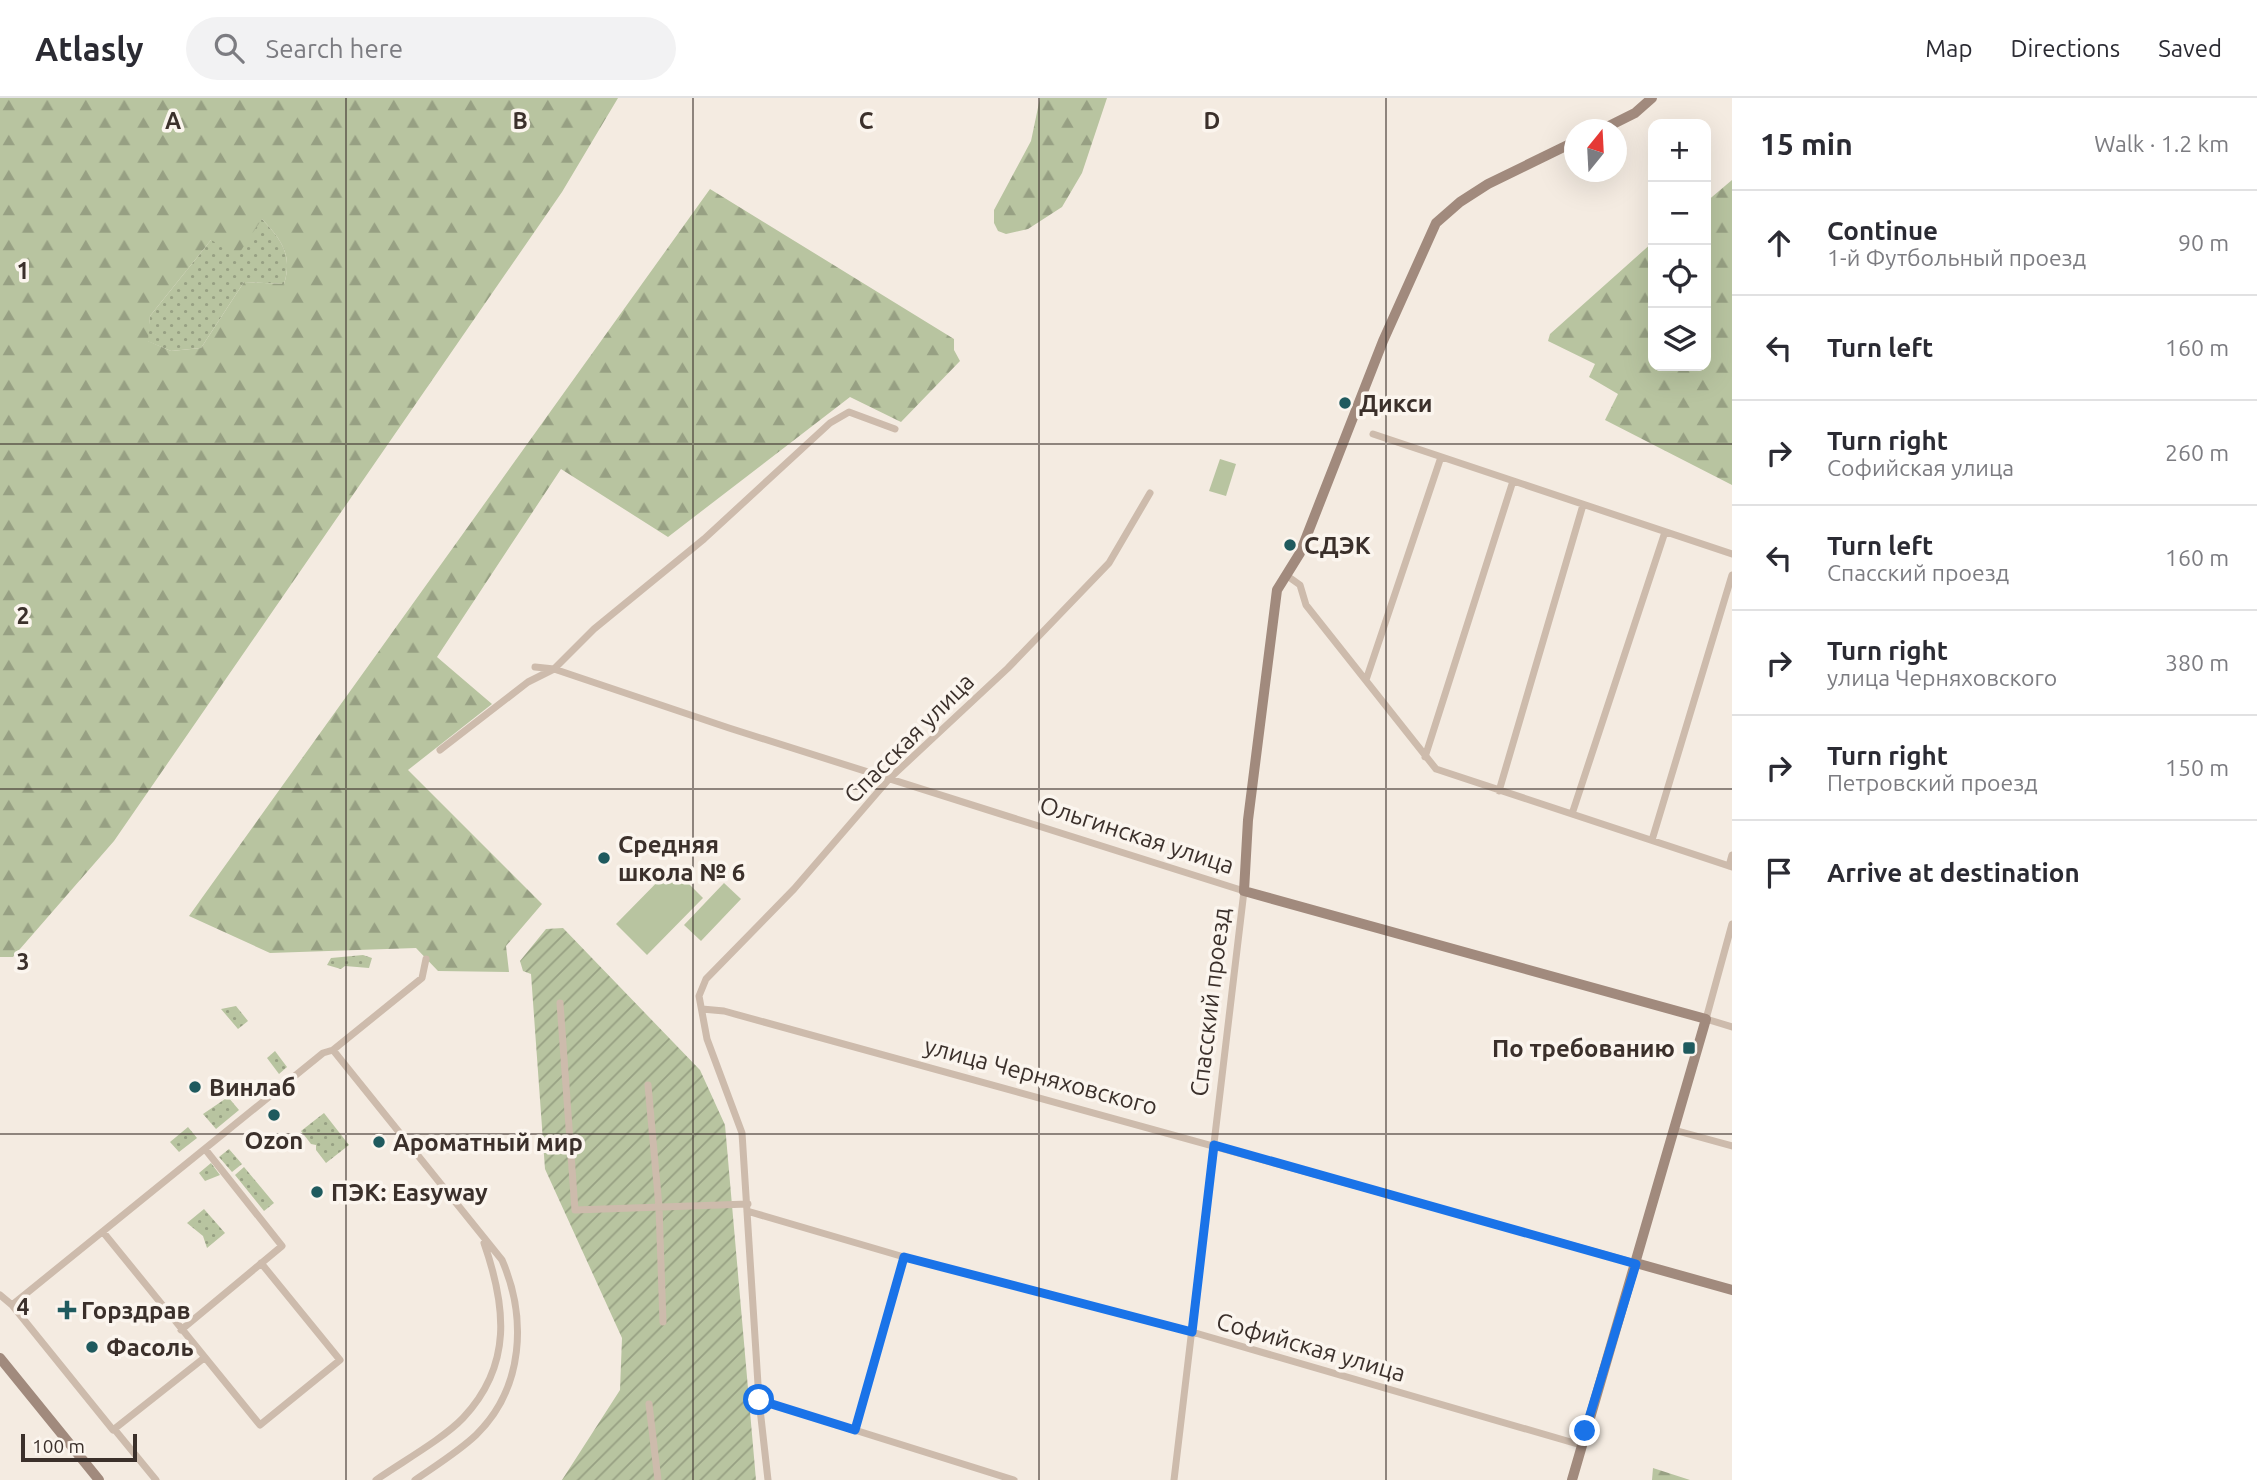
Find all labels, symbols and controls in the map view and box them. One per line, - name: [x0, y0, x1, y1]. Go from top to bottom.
- search box: [186, 17, 676, 80]
- icon: search: [210, 29, 248, 67]
- text: Atlasly: [35, 30, 144, 67]
- text: Search here: [266, 34, 403, 63]
- text: Map: [1925, 35, 1972, 62]
- text: Directions: [2010, 35, 2120, 62]
- text: Saved: [2158, 35, 2222, 62]
- text: A: [165, 108, 181, 133]
- text: B: [512, 108, 528, 133]
- text: C: [859, 108, 874, 133]
- text: D: [1204, 108, 1220, 133]
- north arrow: [1564, 119, 1627, 182]
- map controls: [1648, 119, 1711, 371]
- button: +: [1648, 119, 1711, 182]
- text: 15 min: [1760, 127, 1853, 161]
- text: Walk · 1.2 km: [2094, 131, 2229, 156]
- button: −: [1648, 182, 1711, 245]
- text: Continue: [1827, 216, 1938, 245]
- icon: ahead: [1760, 224, 1798, 262]
- text: 90 m: [2178, 230, 2229, 255]
- button: locate: [1648, 245, 1711, 308]
- text: 1-й Футбольный проезд: [1827, 245, 2086, 270]
- text: 1: [17, 258, 29, 283]
- button: layers: [1648, 308, 1711, 371]
- icon: left: [1760, 329, 1798, 367]
- text: Turn left: [1827, 333, 1933, 362]
- text: 160 m: [2165, 335, 2229, 360]
- place label: Дикси: [1359, 390, 1432, 417]
- marker: Дикси: [1337, 395, 1353, 411]
- text: Turn right: [1827, 426, 1948, 455]
- icon: right: [1760, 434, 1798, 472]
- text: 260 m: [2165, 440, 2229, 465]
- text: Софийская улица: [1827, 455, 2014, 480]
- text: Turn left: [1827, 531, 1933, 560]
- place label: СДЭК: [1304, 532, 1371, 559]
- marker: СДЭК: [1282, 537, 1298, 553]
- icon: left: [1760, 539, 1798, 577]
- text: 160 m: [2165, 545, 2229, 570]
- text: Спасский проезд: [1827, 560, 2009, 585]
- text: 2: [17, 603, 29, 628]
- text: Turn right: [1827, 636, 1948, 665]
- icon: right: [1760, 644, 1798, 682]
- text: 380 m: [2165, 650, 2229, 675]
- text: улица Черняховского: [1827, 665, 2057, 690]
- street label: Спасская улица: [839, 668, 979, 808]
- text: Turn right: [1827, 741, 1948, 770]
- icon: right: [1760, 749, 1798, 787]
- text: 150 m: [2165, 755, 2229, 780]
- text: Петровский проезд: [1827, 770, 2038, 795]
- street label: Ольгинская улица: [1037, 791, 1237, 879]
- place label: Средняя школа № 6: [618, 831, 745, 886]
- marker: Средняя школа № 6: [596, 850, 612, 866]
- icon: arrive: [1760, 854, 1798, 892]
- text: Arrive at destination: [1827, 858, 2080, 887]
- street label: Спасский проезд: [1185, 906, 1235, 1098]
- text: 3: [17, 949, 29, 974]
- street label: улица Черняховского: [922, 1032, 1160, 1120]
- place label: По требованию: [1492, 1035, 1675, 1062]
- marker: По требованию: [1681, 1040, 1697, 1056]
- place label: Винлаб: [209, 1074, 296, 1101]
- marker: Винлаб: [187, 1079, 203, 1095]
- marker: Ozon: [266, 1107, 282, 1123]
- place label: Ozon: [245, 1127, 303, 1154]
- place label: Ароматный мир: [393, 1129, 583, 1156]
- marker: Ароматный мир: [371, 1134, 387, 1150]
- place label: ПЭК: Easyway: [331, 1179, 488, 1206]
- marker: ПЭК: Easyway: [309, 1184, 325, 1200]
- text: 4: [17, 1294, 30, 1319]
- place label: Горздрав: [81, 1297, 191, 1324]
- marker: Горздрав: [59, 1302, 75, 1318]
- street label: Софийская улица: [1213, 1307, 1409, 1387]
- place label: Фасоль: [106, 1334, 194, 1361]
- marker: Фасоль: [84, 1339, 100, 1355]
- route start: [743, 1384, 774, 1415]
- route end: [1569, 1415, 1600, 1446]
- scale bar: [21, 1431, 136, 1463]
- text: 100 m: [32, 1435, 85, 1457]

